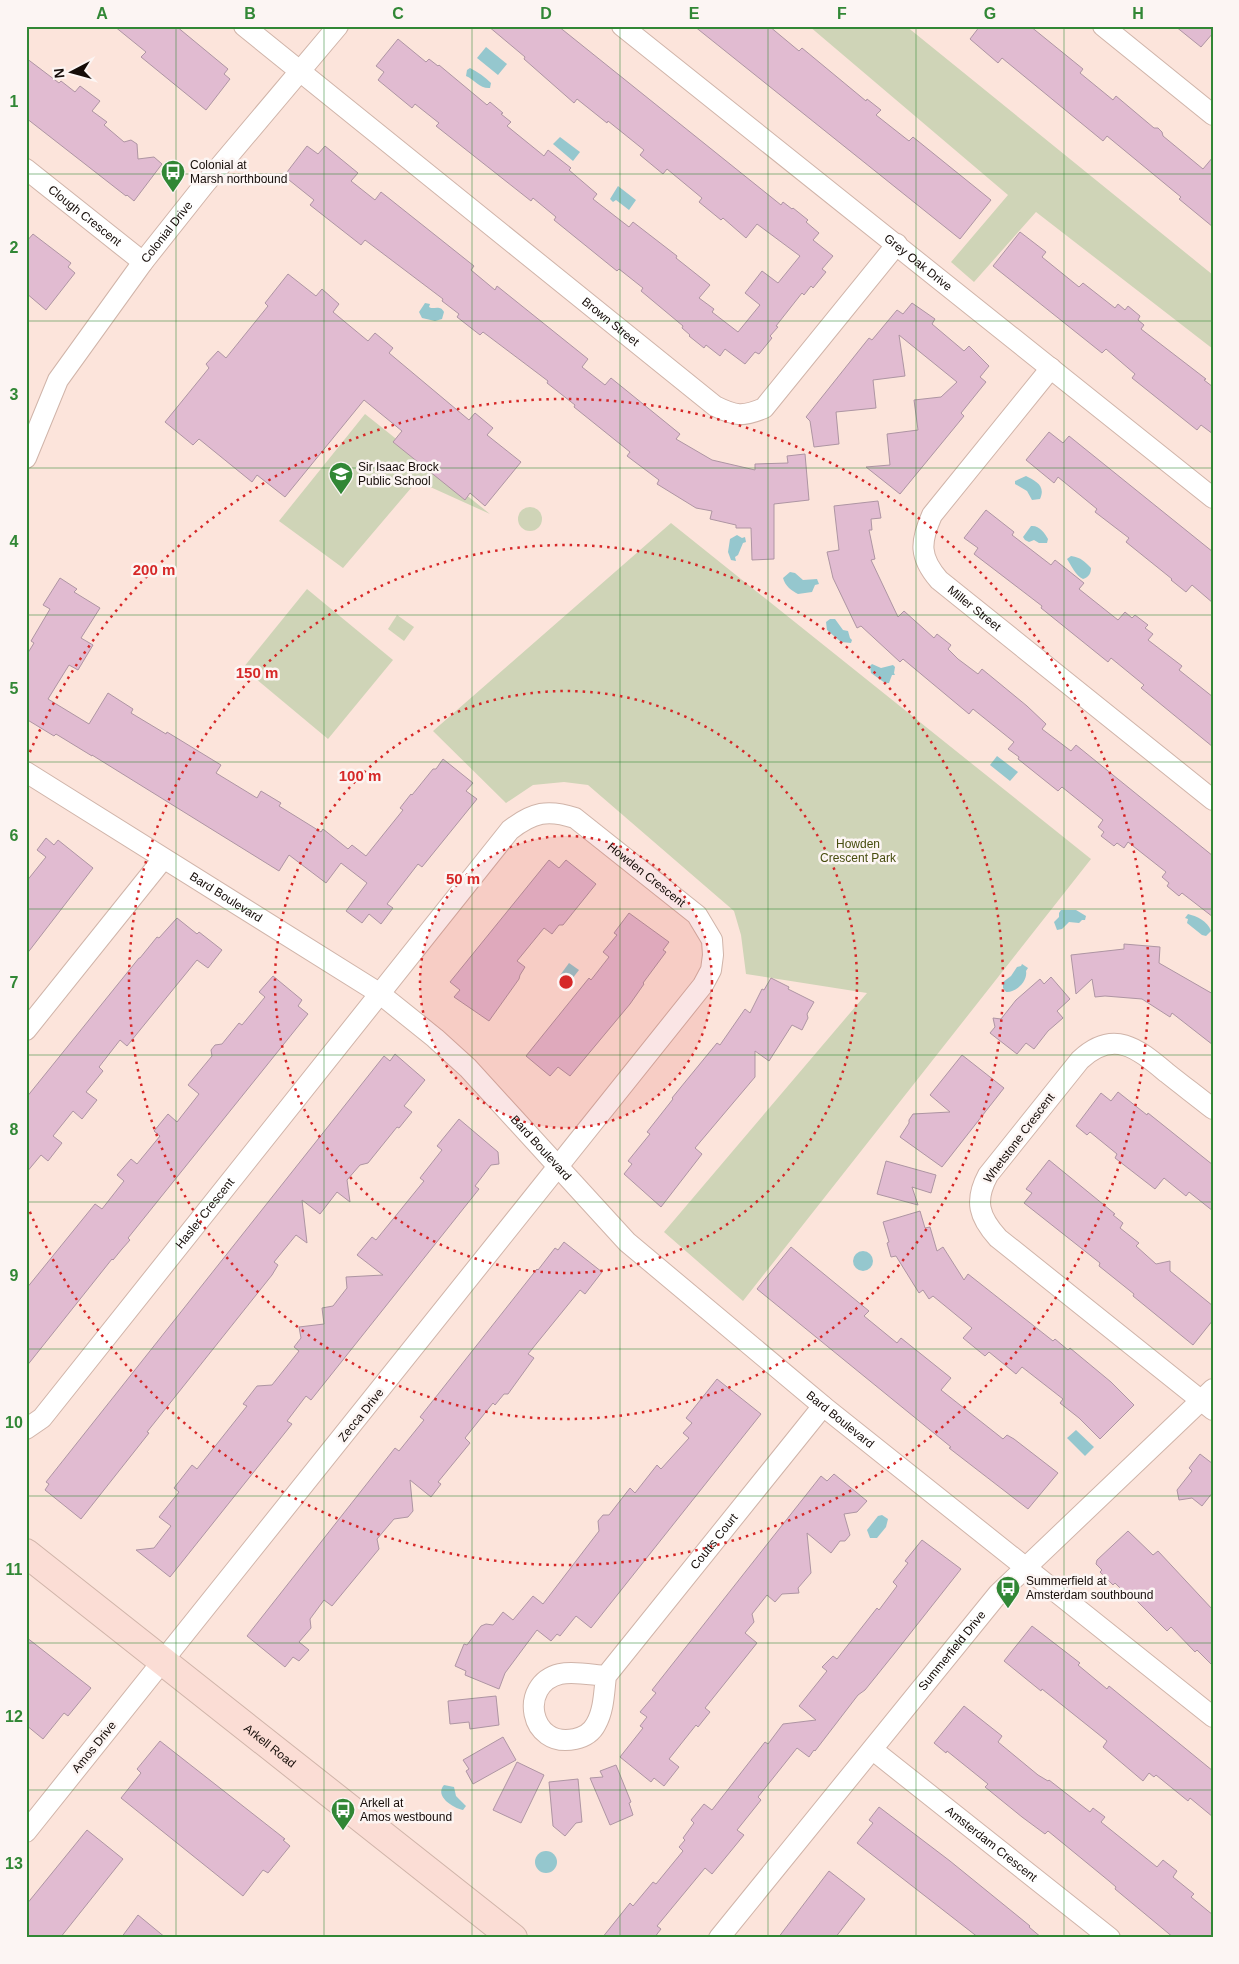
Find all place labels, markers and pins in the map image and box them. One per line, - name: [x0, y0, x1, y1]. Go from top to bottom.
- place label: Colonial at Marsh northbound: [190, 158, 287, 186]
- bus stop icon: Colonial at Marsh northbound: [160, 159, 186, 193]
- place label: Sir Isaac Brock Public School: [358, 460, 440, 488]
- school or university icon: Sir Isaac Brock Public School: [328, 461, 354, 495]
- centre of rings: [557, 973, 575, 991]
- place label: Summerfield at Amsterdam southbound: [1026, 1574, 1153, 1602]
- bus stop icon: Summerfield at Amsterdam southbound: [995, 1575, 1021, 1609]
- place label: Arkell at Amos westbound: [360, 1796, 452, 1824]
- bus stop icon: Arkell at Amos westbound: [330, 1797, 356, 1831]

